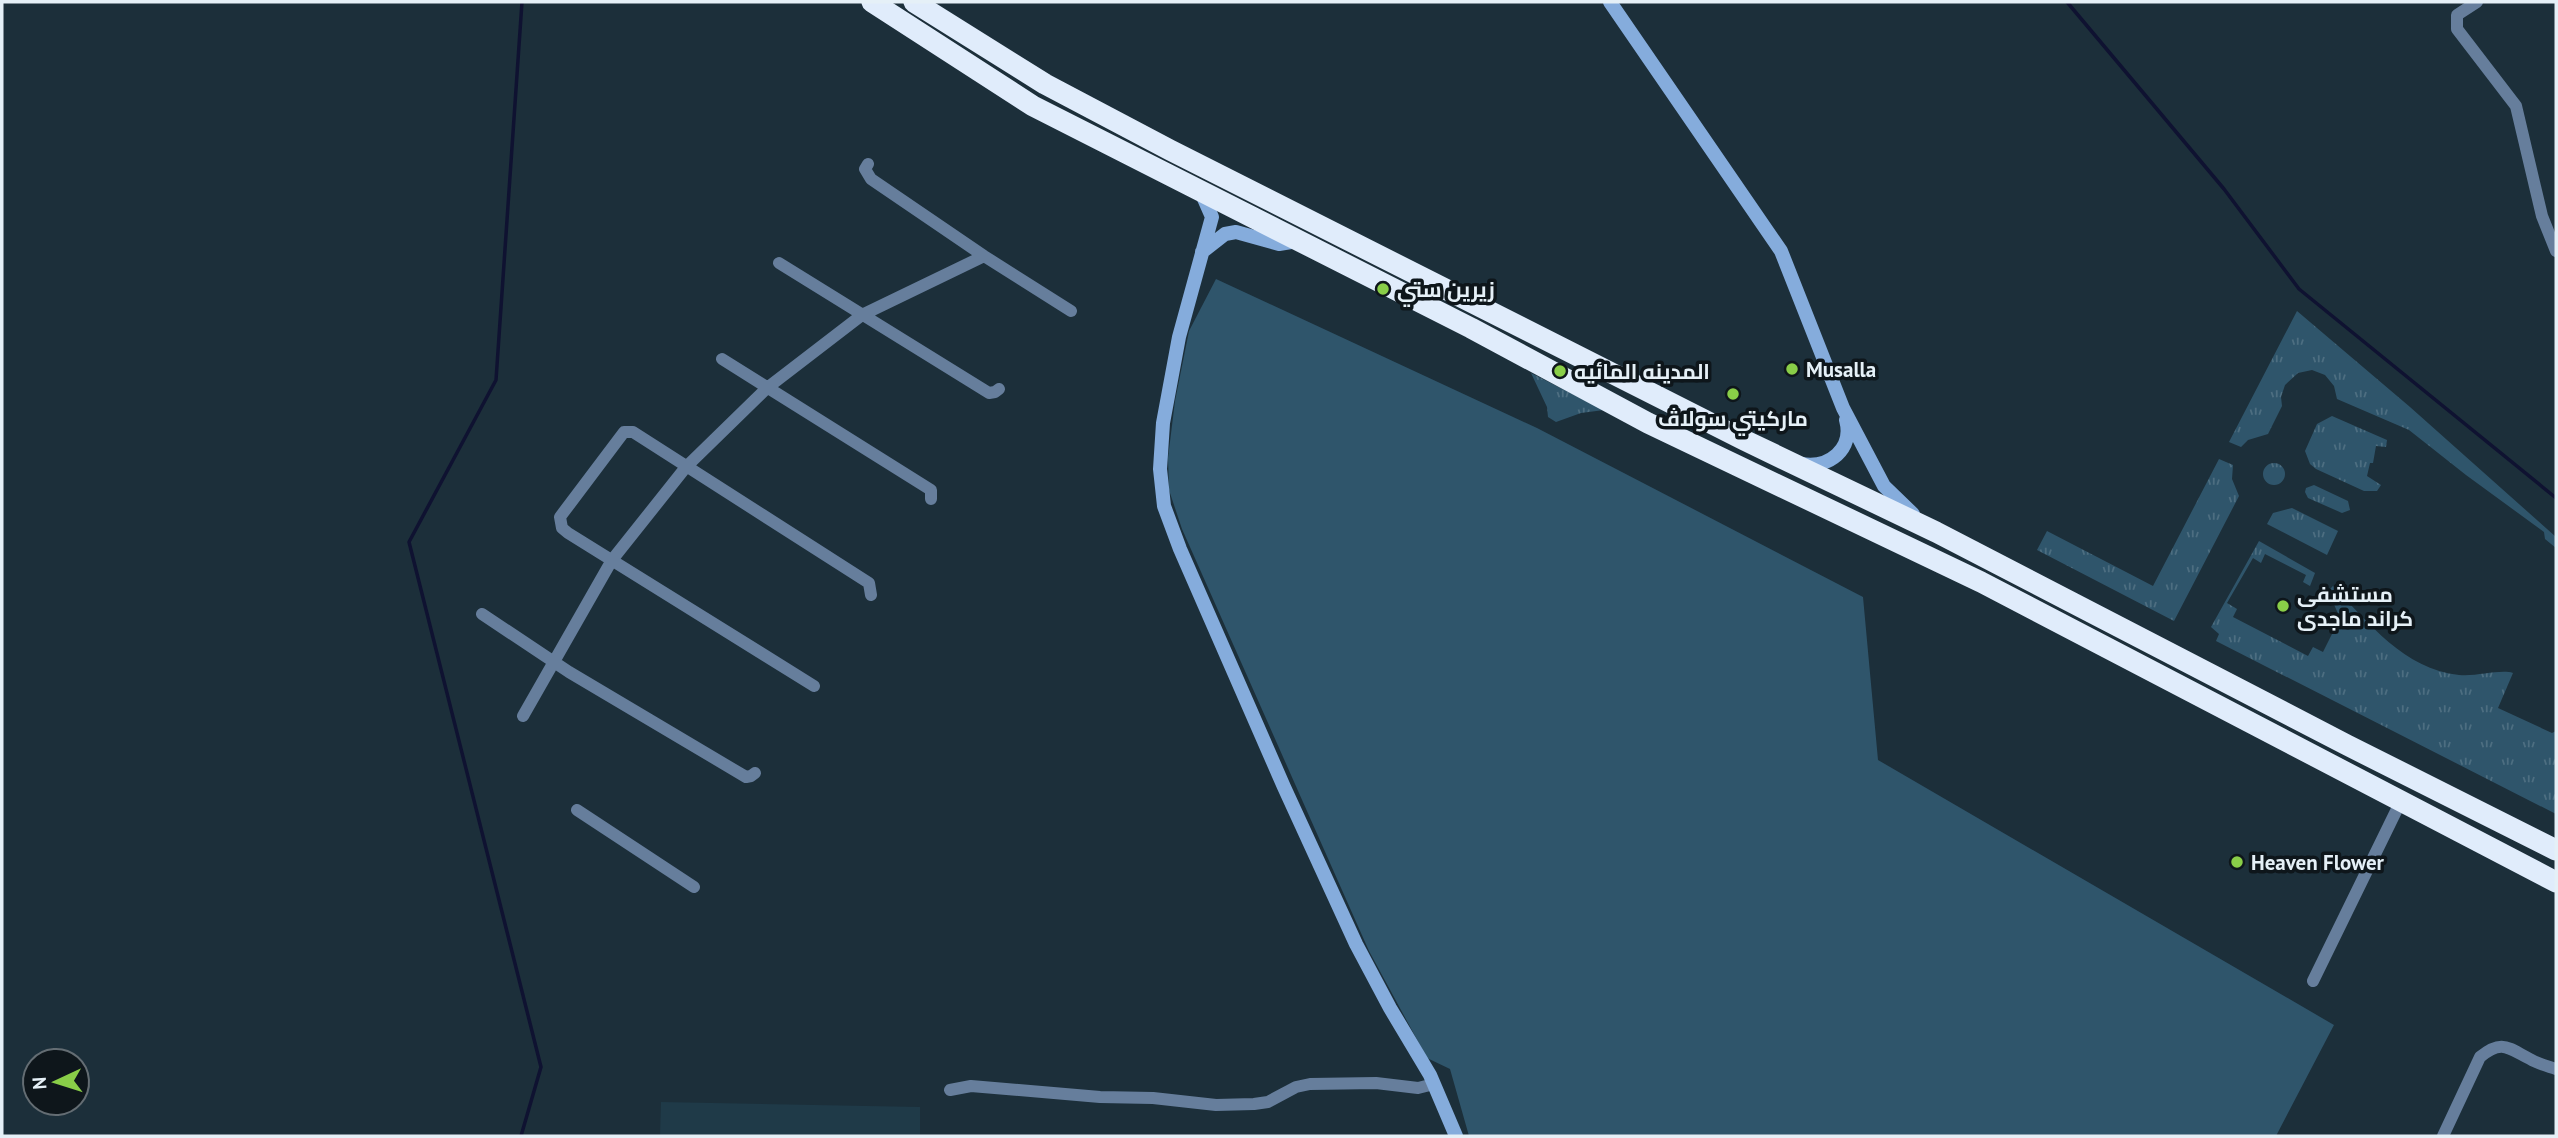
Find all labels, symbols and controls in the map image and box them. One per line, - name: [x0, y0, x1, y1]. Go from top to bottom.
- place label: زيرين ستي: [1397, 276, 1495, 307]
- marker: زيرين ستي: [1375, 281, 1391, 297]
- place label: Musalla: [1806, 356, 1876, 383]
- place label: المدينه المائيه: [1574, 358, 1710, 385]
- marker: Musalla: [1784, 361, 1800, 377]
- marker: المدينه المائيه: [1552, 363, 1568, 379]
- marker: ماركيتي سولاڤ: [1725, 386, 1741, 402]
- place label: ماركيتي سولاڤ: [1658, 405, 1808, 436]
- place label: مستشفی کراند ماجدی: [2297, 581, 2413, 632]
- marker: مستشفی کراند ماجدی: [2275, 598, 2291, 614]
- place label: Heaven Flower: [2251, 849, 2385, 876]
- marker: Heaven Flower: [2229, 854, 2245, 870]
- north arrow: [21, 1047, 91, 1117]
- text: N: [27, 1076, 51, 1090]

